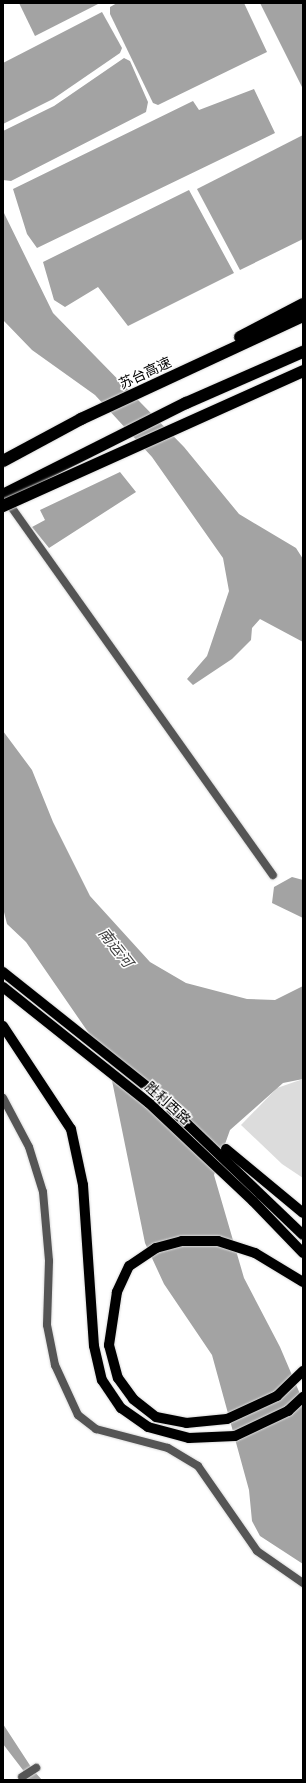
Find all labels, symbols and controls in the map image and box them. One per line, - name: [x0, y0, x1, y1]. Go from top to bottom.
- street label: 苏台高速: [116, 354, 174, 392]
- water label: 南运河: [94, 925, 136, 971]
- street label: 胜利西路: [142, 1078, 194, 1128]

